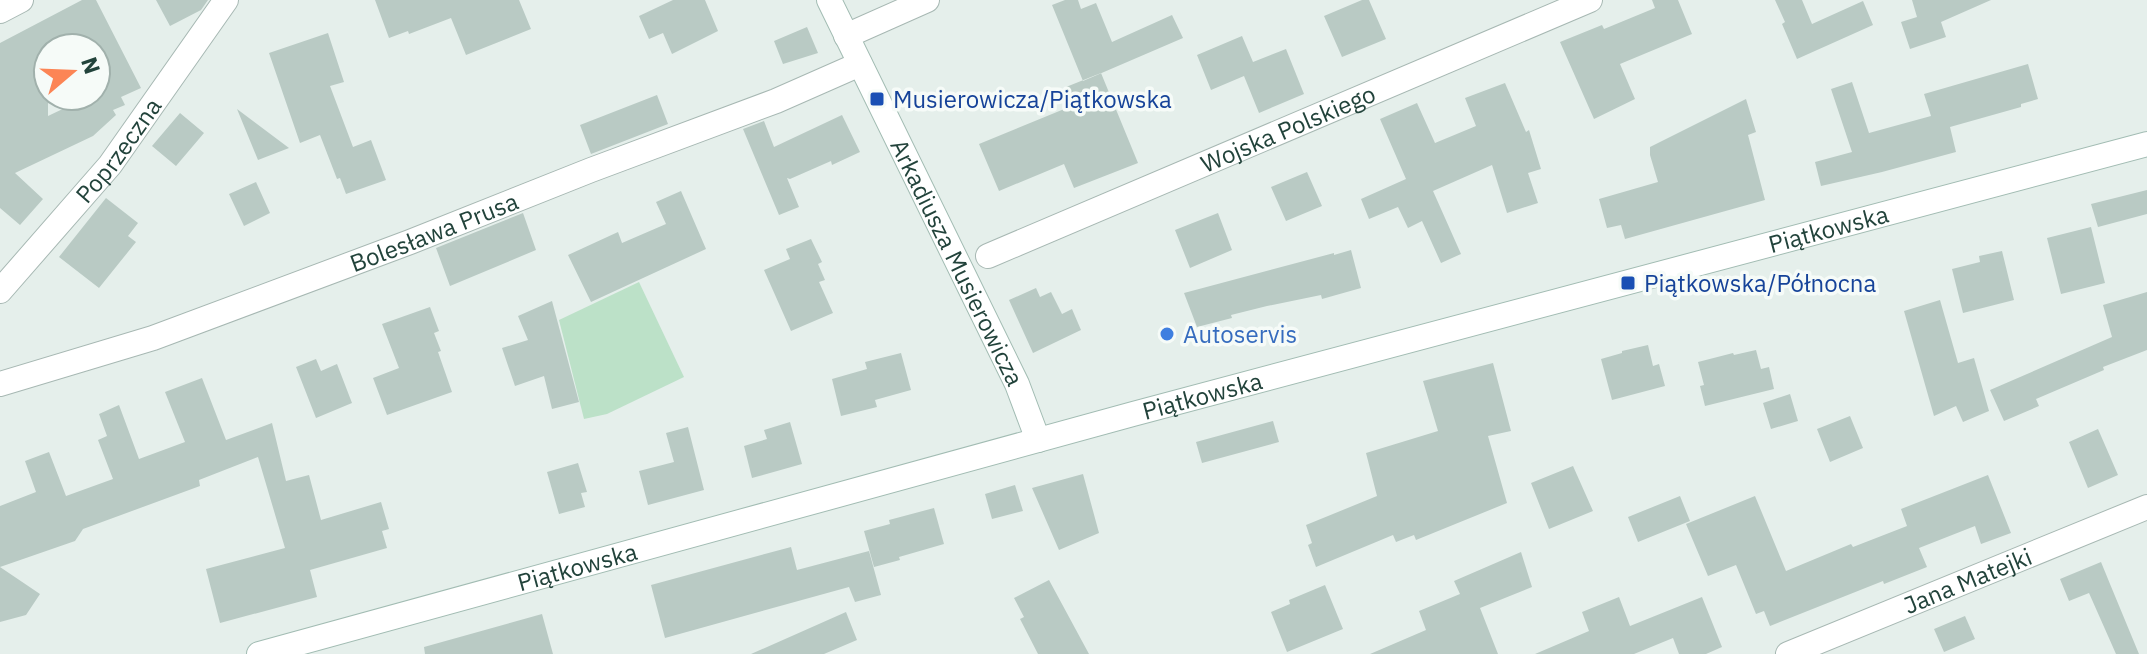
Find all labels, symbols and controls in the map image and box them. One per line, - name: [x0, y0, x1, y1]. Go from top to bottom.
- north arrow: [32, 32, 112, 112]
- text: N: [75, 53, 108, 78]
- street label: Wojska Polskiego: [1196, 77, 1380, 180]
- place label: Musierowicza/Piątkowska: [893, 83, 1172, 115]
- marker: Musierowicza/Piątkowska: [868, 90, 886, 108]
- street label: Poprzeczna: [68, 91, 168, 210]
- street label: Arkadiusza Musierowicza: [883, 134, 1031, 391]
- street label: Bolesława Prusa: [345, 185, 523, 279]
- street label: Piątkowska: [1765, 198, 1892, 260]
- place label: Piątkowska/Północna: [1644, 267, 1876, 299]
- marker: Piątkowska/Północna: [1619, 274, 1637, 292]
- place label: Autoservis: [1183, 318, 1297, 350]
- marker: Autoservis: [1158, 325, 1176, 343]
- street label: Piątkowska: [1139, 364, 1266, 427]
- street label: Piątkowska: [514, 535, 641, 598]
- street label: Jana Matejki: [1899, 540, 2036, 621]

